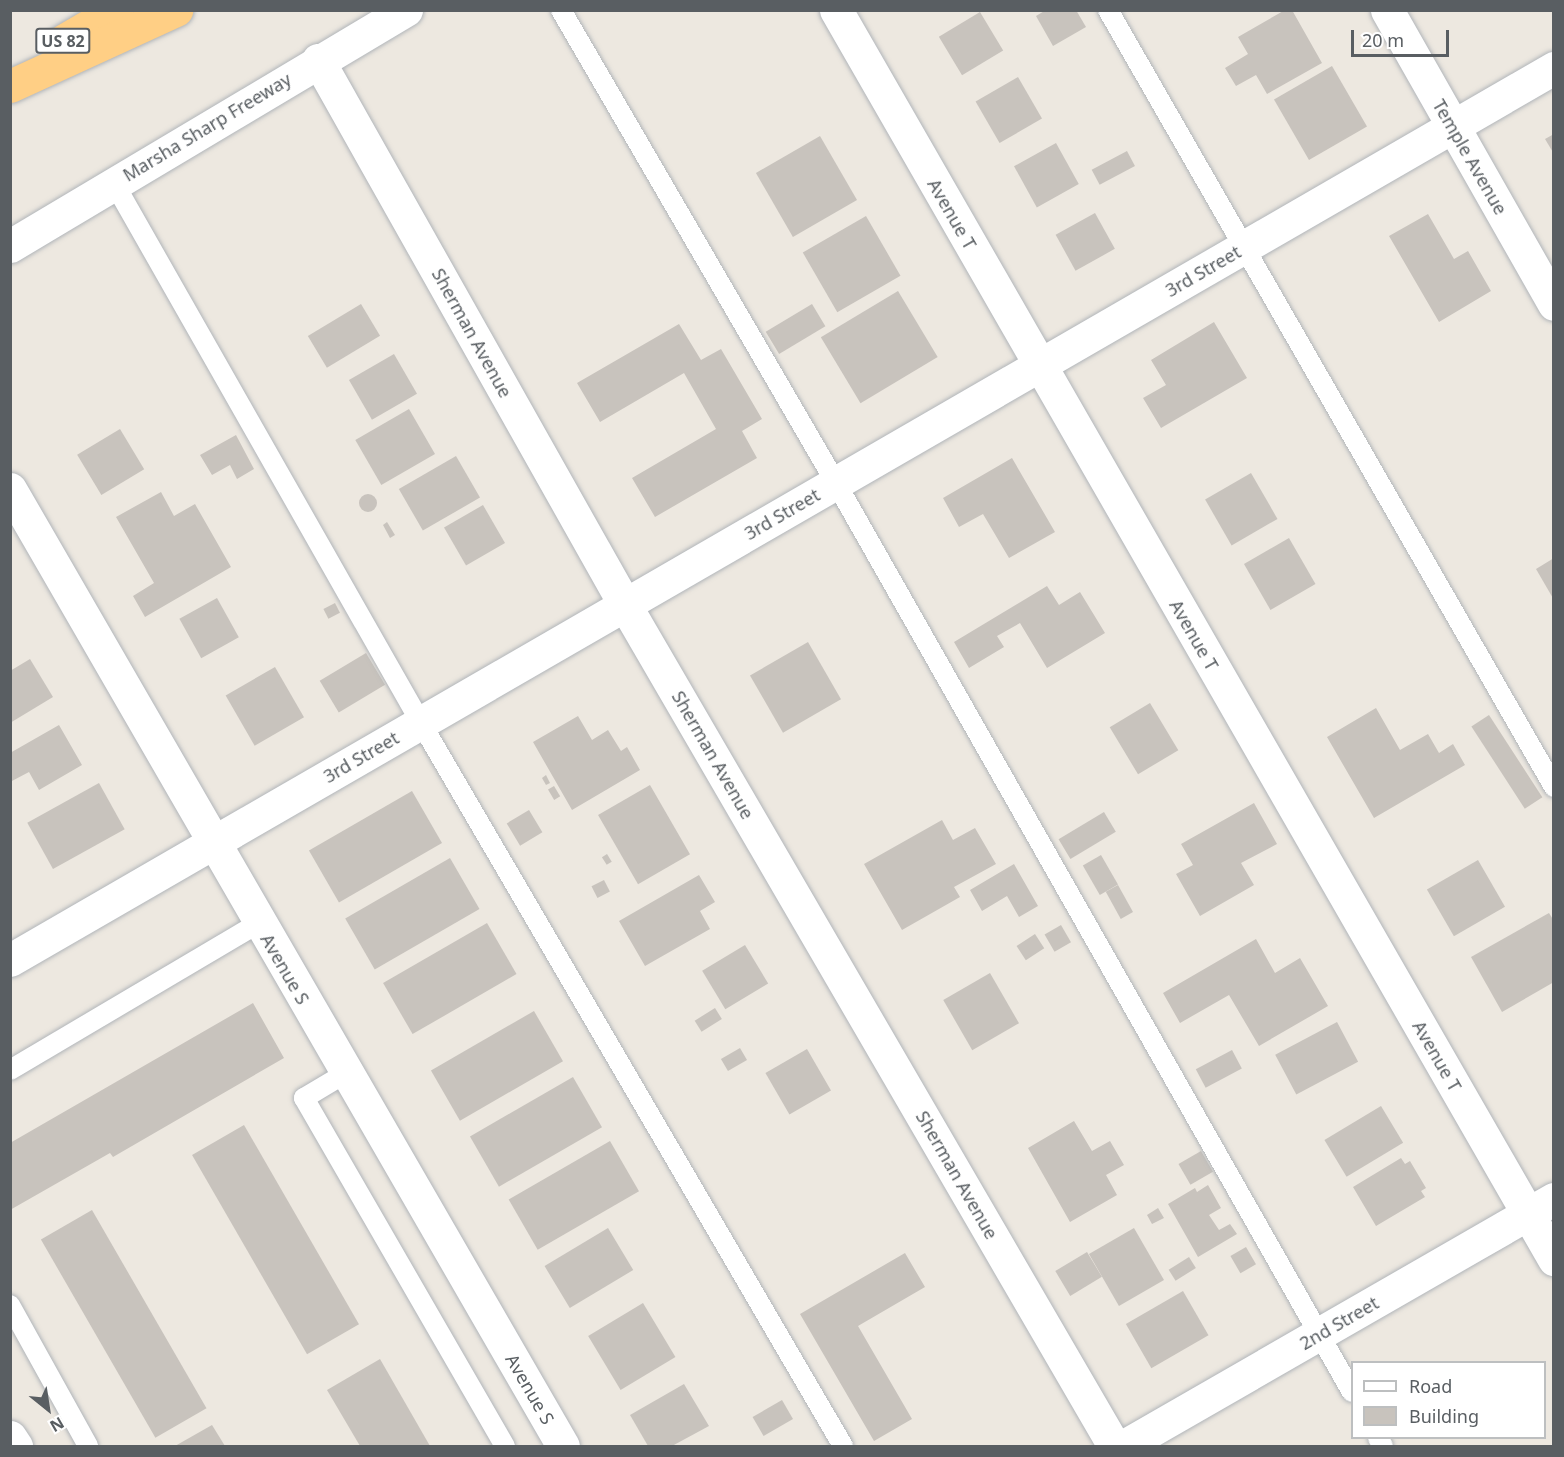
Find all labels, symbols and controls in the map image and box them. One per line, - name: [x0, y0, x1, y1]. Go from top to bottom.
- scale bar: [1354, 18, 1452, 56]
- road number: US 82: [34, 28, 92, 54]
- text: 20 m: [1362, 28, 1404, 52]
- street label: Marsha Sharp Freeway: [119, 68, 295, 186]
- street label: Temple Avenue: [1428, 96, 1512, 218]
- street label: Avenue T: [923, 175, 981, 253]
- street label: 3rd Street: [1161, 241, 1245, 301]
- street label: Sherman Avenue: [428, 265, 516, 401]
- street label: 3rd Street: [740, 484, 824, 544]
- street label: Avenue T: [1165, 596, 1223, 674]
- street label: Sherman Avenue: [668, 687, 758, 823]
- street label: 3rd Street: [319, 727, 403, 787]
- street label: Avenue S: [256, 930, 314, 1008]
- street label: Avenue T: [1408, 1017, 1466, 1095]
- street label: Sherman Avenue: [912, 1107, 1002, 1243]
- street label: 2nd Street: [1296, 1292, 1382, 1354]
- street label: Avenue S: [501, 1350, 559, 1428]
- legend: [1351, 1361, 1546, 1439]
- text: Road: [1409, 1374, 1452, 1398]
- north arrow: [18, 1379, 78, 1439]
- text: Building: [1409, 1404, 1479, 1428]
- text: N: [46, 1412, 68, 1437]

